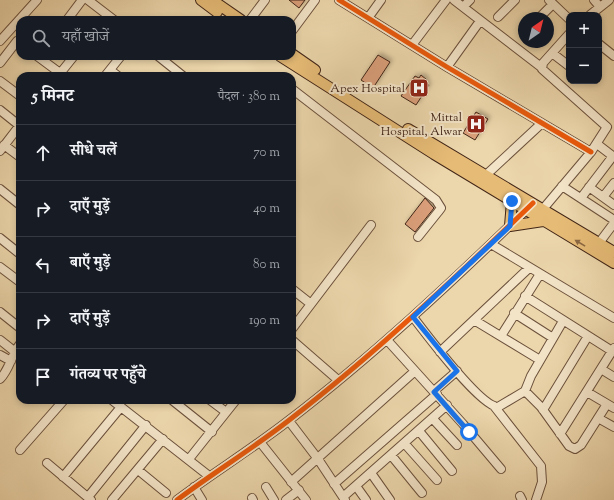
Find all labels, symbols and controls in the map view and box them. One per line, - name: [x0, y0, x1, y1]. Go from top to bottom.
- north arrow: [518, 12, 554, 48]
- map controls: [566, 12, 602, 84]
- button: +: [566, 12, 602, 48]
- search box: [16, 16, 296, 60]
- icon: search: [30, 27, 52, 49]
- text: यहाँ खोजें: [62, 27, 109, 48]
- button: −: [566, 48, 602, 84]
- hospital icon: Apex Hospital: [408, 77, 430, 99]
- place label: Apex Hospital: [330, 80, 406, 98]
- text: 5 मिनट: [32, 85, 74, 109]
- text: पैदल · 380 m: [218, 88, 280, 106]
- place label: Mittal Hospital, Alwar: [381, 109, 463, 141]
- hospital icon: Mittal Hospital, Alwar: [465, 113, 487, 135]
- text: सीधे चलें: [70, 141, 117, 162]
- icon: ahead: [32, 142, 54, 164]
- text: 70 m: [253, 144, 280, 162]
- route end: [503, 192, 521, 210]
- text: दाएँ मुड़ें: [70, 197, 110, 218]
- icon: right: [32, 198, 54, 220]
- text: 40 m: [253, 200, 280, 218]
- one-way arrow: [574, 240, 586, 247]
- text: बाएँ मुड़ें: [70, 253, 110, 274]
- icon: left: [32, 254, 54, 276]
- text: 80 m: [253, 256, 280, 274]
- text: दाएँ मुड़ें: [70, 309, 110, 330]
- icon: right: [32, 310, 54, 332]
- text: 190 m: [249, 312, 280, 330]
- text: गंतव्य पर पहुँचे: [70, 365, 146, 386]
- icon: arrive: [32, 366, 54, 388]
- route start: [460, 423, 478, 441]

